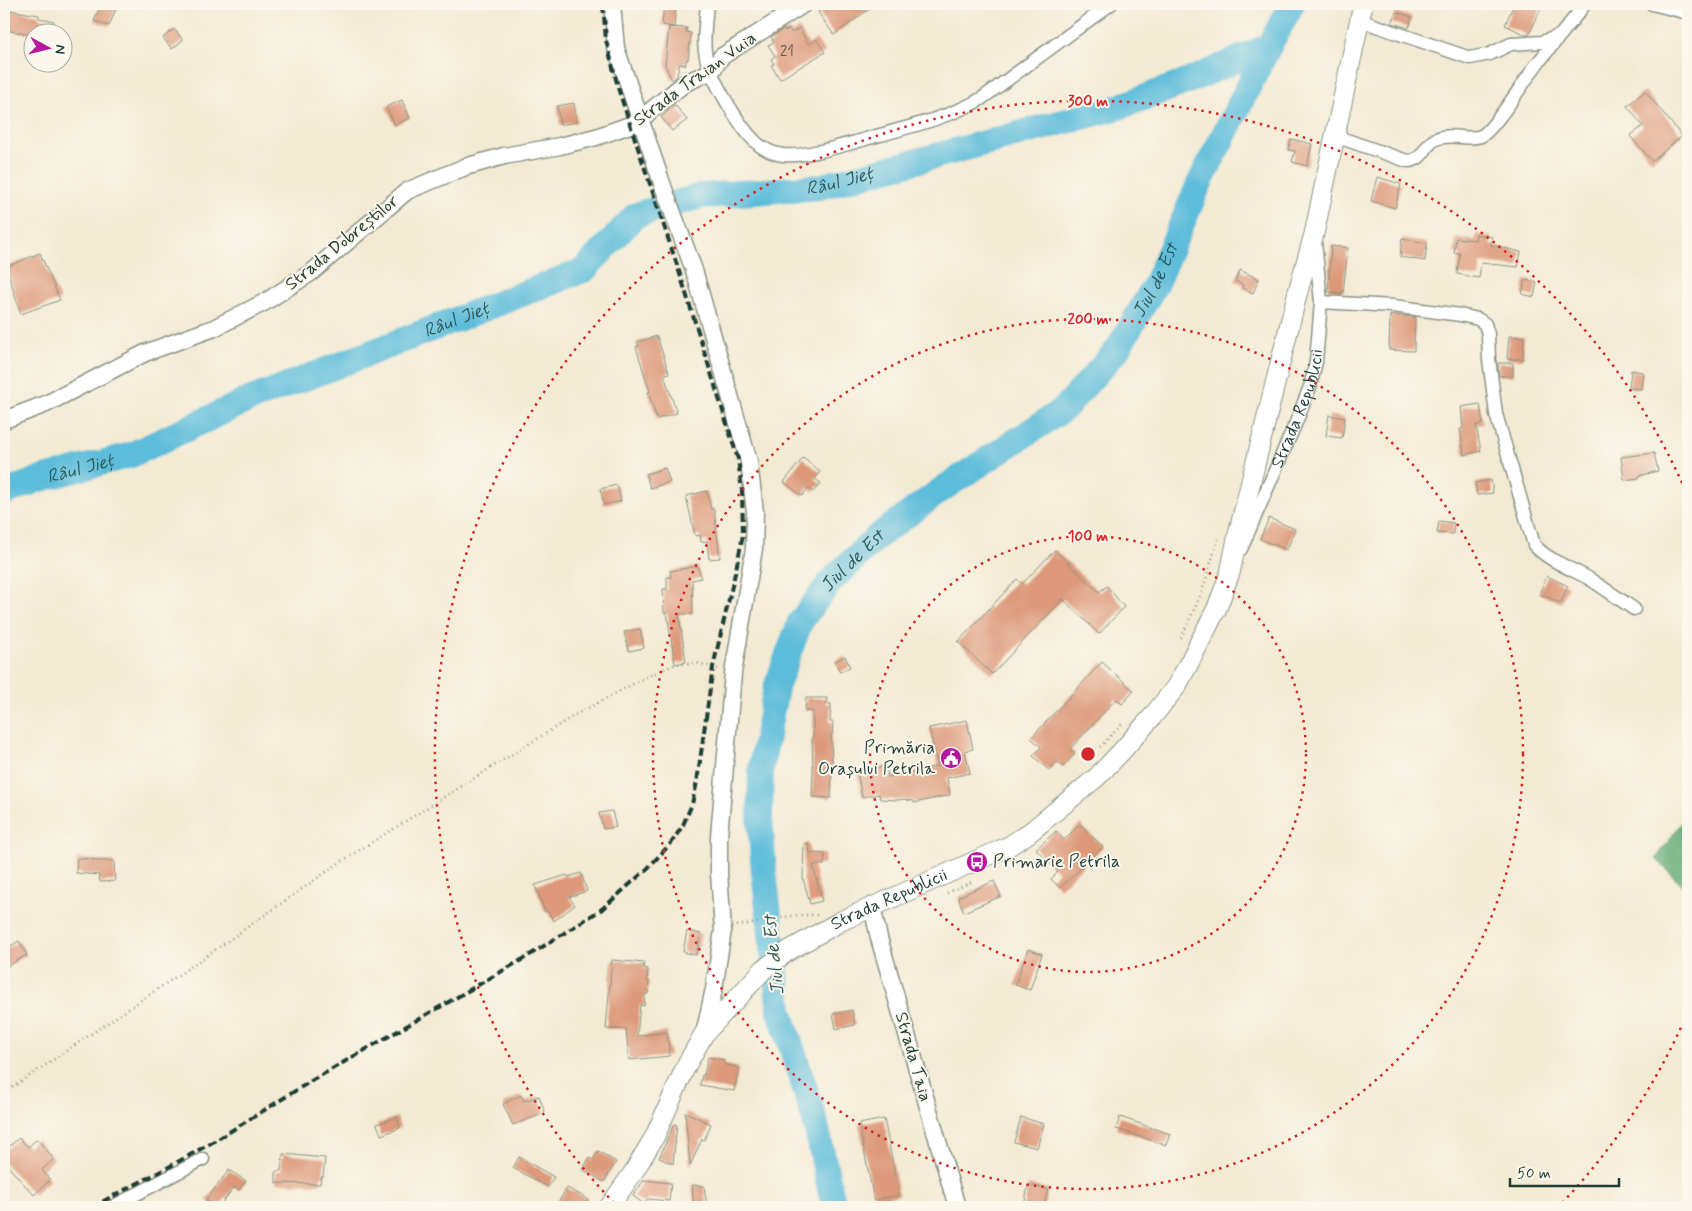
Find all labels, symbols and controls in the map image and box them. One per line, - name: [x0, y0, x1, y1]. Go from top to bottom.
- north arrow: [22, 22, 72, 72]
- street label: Strada Traian Vuia: [629, 26, 761, 132]
- house number: 21: [780, 42, 794, 62]
- text: N: [50, 44, 69, 55]
- text: 300 m: [1068, 92, 1108, 112]
- water label: Râul Jieț: [805, 160, 878, 200]
- street label: Strada Dobreștilor: [280, 190, 404, 296]
- water label: Jiul de Est: [1126, 237, 1185, 322]
- water label: Râul Jieț: [420, 295, 495, 344]
- text: 200 m: [1068, 310, 1109, 330]
- street label: Strada Republicii: [1266, 348, 1329, 472]
- water label: Râul Jieț: [44, 447, 119, 489]
- water label: Jiul de Est: [815, 522, 892, 597]
- text: 100 m: [1068, 527, 1108, 547]
- place label: Primăria Orașului Petrila: [818, 736, 935, 781]
- centre of rings: [1079, 745, 1097, 763]
- public building icon: Primăria Orașului Petrila: [939, 746, 963, 770]
- bus stop icon: Primarie Petrila: [965, 850, 989, 874]
- place label: Primarie Petrila: [993, 850, 1120, 874]
- street label: Strada Republicii: [826, 863, 951, 936]
- water label: Jiul de Est: [757, 911, 791, 996]
- street label: Strada Taia: [889, 1009, 937, 1105]
- scale bar: [1510, 1156, 1618, 1188]
- text: 50 m: [1517, 1164, 1551, 1184]

